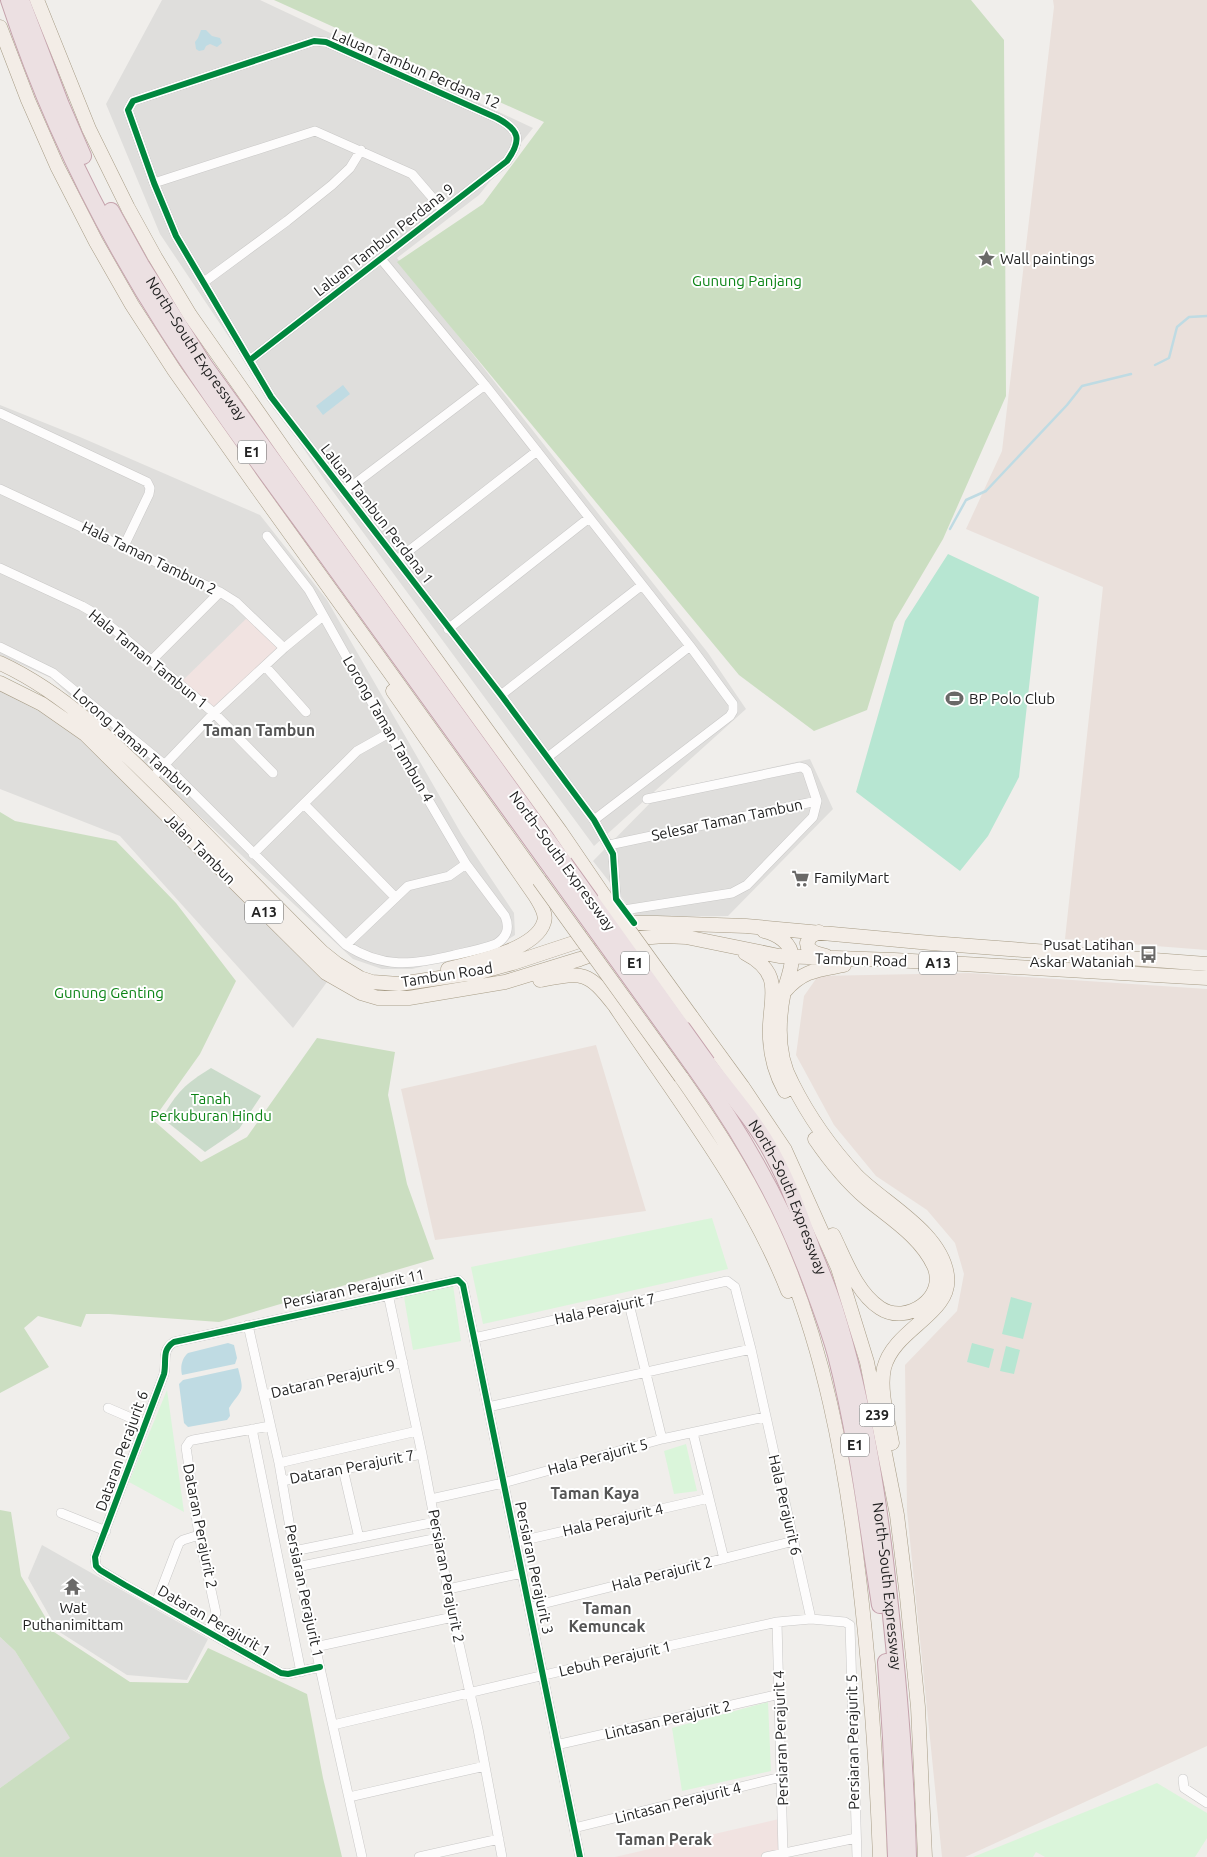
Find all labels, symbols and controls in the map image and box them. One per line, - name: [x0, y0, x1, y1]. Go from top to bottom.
- street label: Laluan Tambun Perdana 12: [330, 25, 503, 112]
- street label: Laluan Tambun Perdana 9: [310, 180, 457, 299]
- place icon: Wall paintings: [976, 249, 996, 269]
- place label: Wall paintings: [1000, 250, 1095, 267]
- park label: Gunung Panjang: [692, 272, 802, 289]
- street label: North–South Expressway: [143, 274, 250, 424]
- street label: Laluan Tambun Perdana 1: [318, 440, 437, 587]
- road number: E1: [238, 441, 266, 464]
- street label: Hala Taman Tambun 2: [79, 518, 219, 598]
- street label: Hala Taman Tambun 1: [86, 606, 211, 712]
- street label: Lorong Taman Tambun 4: [340, 653, 437, 805]
- street label: Lorong Taman Tambun: [70, 685, 197, 799]
- sports icon: BP Polo Club: [945, 689, 965, 709]
- place label: BP Polo Club: [969, 690, 1055, 707]
- district label: Taman Tambun: [203, 721, 315, 739]
- street label: North–South Expressway: [506, 788, 619, 934]
- street label: Selesar Taman Tambun: [650, 795, 804, 844]
- street label: Jalan Tambun: [161, 810, 239, 888]
- supermarket icon: FamilyMart: [790, 868, 810, 888]
- place label: FamilyMart: [814, 869, 889, 886]
- road number: A13: [245, 900, 283, 924]
- place label: Pusat Latihan Askar Wataniah: [1030, 936, 1134, 970]
- bus stop icon: Pusat Latihan Askar Wataniah: [1138, 944, 1158, 964]
- street label: Tambun Road: [815, 949, 907, 970]
- road number: E1: [621, 951, 649, 974]
- road number: A13: [919, 951, 957, 974]
- street label: Tambun Road: [400, 959, 494, 990]
- park label: Gunung Genting: [54, 984, 164, 1001]
- park label: Tanah Perkuburan Hindu: [150, 1090, 272, 1124]
- street label: North–South Expressway: [745, 1116, 830, 1277]
- street label: Persiaran Perajurit 11: [282, 1265, 426, 1312]
- street label: Hala Perajurit 7: [553, 1289, 657, 1328]
- street label: Dataran Perajurit 9: [269, 1356, 397, 1401]
- street label: Dataran Perajurit 6: [92, 1388, 151, 1513]
- road number: 239: [860, 1404, 894, 1426]
- road number: E1: [841, 1434, 869, 1456]
- street label: Hala Perajurit 5: [546, 1435, 650, 1478]
- street label: Dataran Perajurit 7: [288, 1446, 416, 1487]
- street label: Hala Perajurit 6: [766, 1453, 805, 1557]
- street label: Dataran Perajurit 2: [180, 1462, 221, 1590]
- district label: Taman Kaya: [551, 1484, 639, 1502]
- street label: Persiaran Perajurit 3: [512, 1500, 557, 1636]
- street label: Hala Perajurit 4: [561, 1500, 665, 1539]
- street label: North–South Expressway: [869, 1501, 905, 1671]
- street label: Persiaran Perajurit 2: [425, 1508, 468, 1644]
- street label: Persiaran Perajurit 1: [282, 1523, 327, 1659]
- street label: Hala Perajurit 2: [610, 1553, 714, 1594]
- temple icon: Wat Puthanimittam: [63, 1577, 83, 1597]
- street label: Dataran Perajurit 1: [155, 1581, 273, 1660]
- place label: Wat Puthanimittam: [23, 1599, 123, 1633]
- district label: Taman Kemuncak: [568, 1599, 646, 1635]
- street label: Lebuh Perajurit 1: [557, 1637, 673, 1680]
- street label: Persiaran Perajurit 4: [770, 1670, 791, 1806]
- street label: Persiaran Perajurit 5: [843, 1674, 862, 1810]
- street label: Lintasan Perajurit 2: [603, 1697, 733, 1742]
- street label: Lintasan Perajurit 4: [613, 1779, 743, 1826]
- district label: Taman Perak: [616, 1830, 712, 1848]

